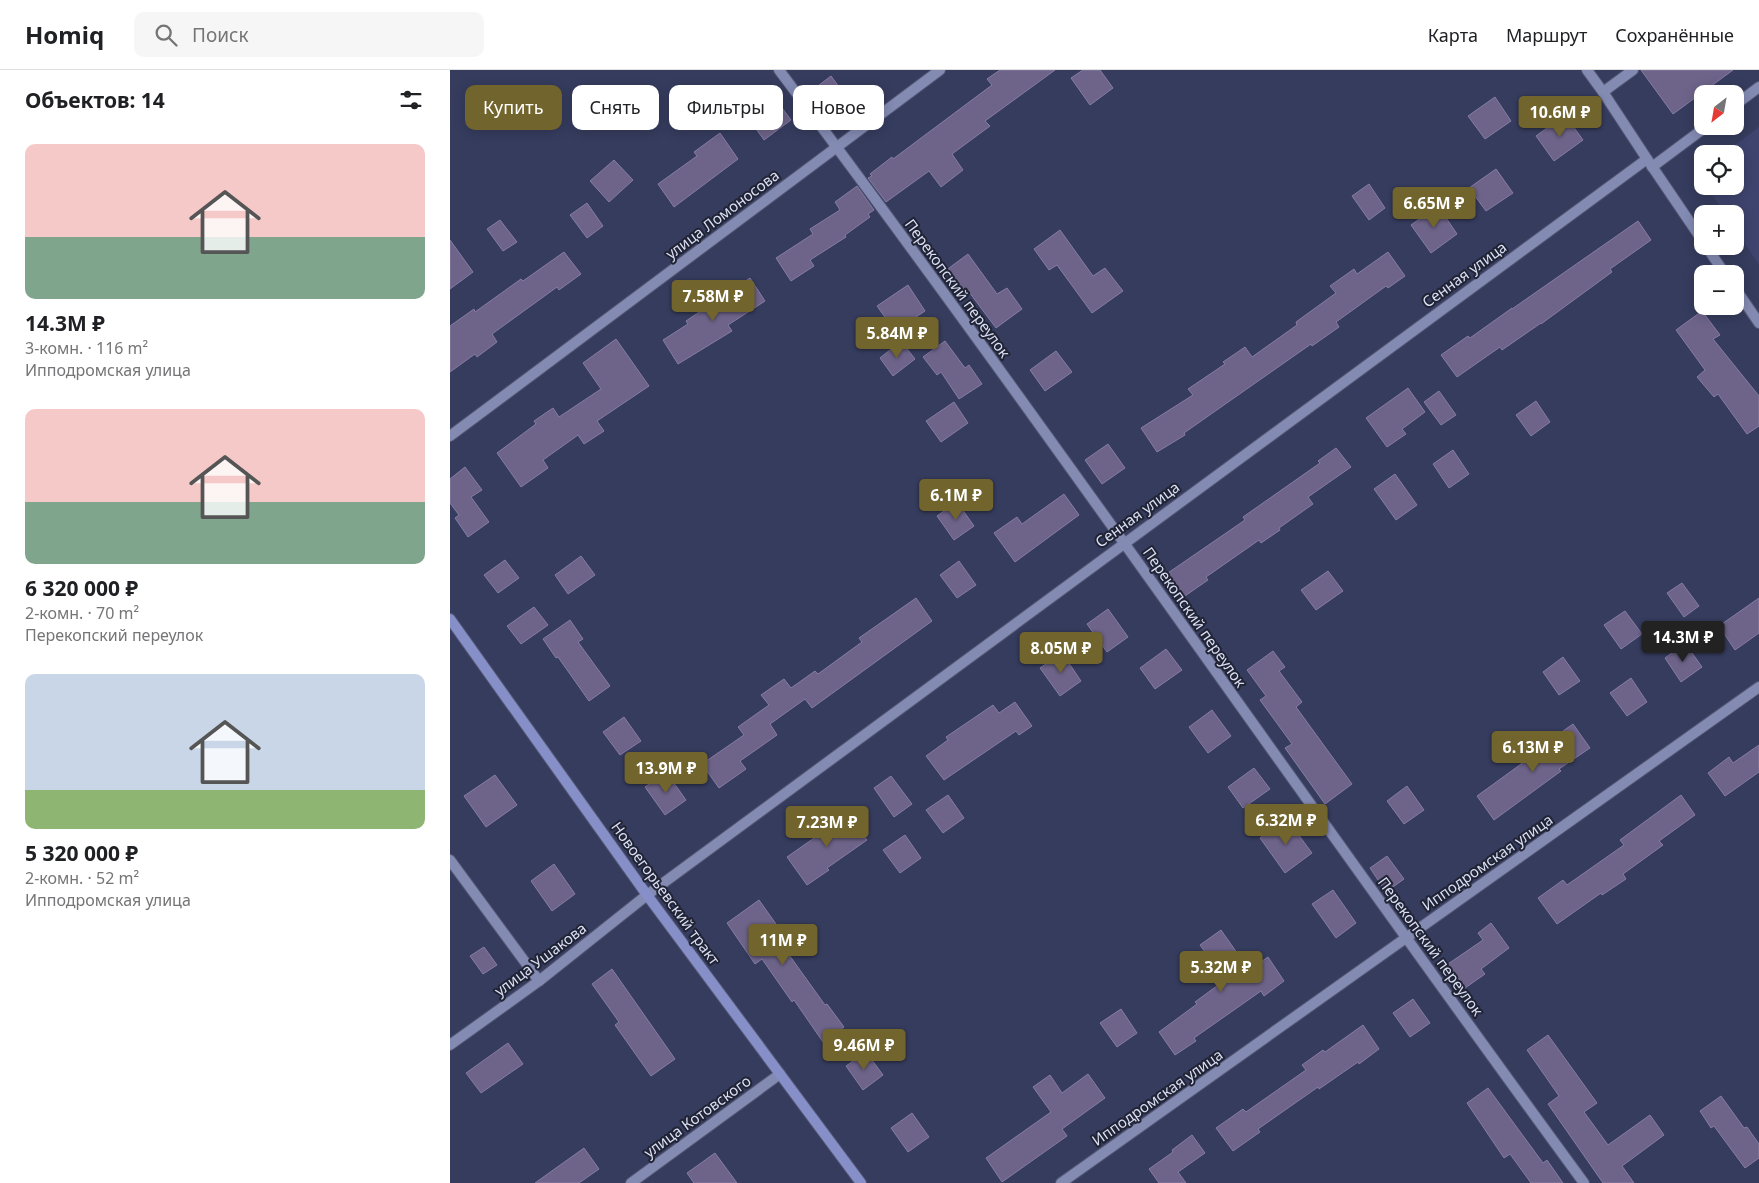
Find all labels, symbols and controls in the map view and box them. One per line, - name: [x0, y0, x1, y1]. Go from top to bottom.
- search box: [134, 12, 484, 57]
- text: Homiq: [25, 18, 104, 51]
- icon: search: [152, 21, 180, 49]
- text: Поиск: [192, 22, 249, 48]
- text: Карта: [1428, 23, 1478, 47]
- text: Маршрут: [1506, 23, 1587, 47]
- text: Сохранённые: [1615, 23, 1734, 47]
- chip: Купить: [465, 85, 562, 130]
- chip: Снять: [572, 85, 659, 130]
- chip: Фильтры: [669, 85, 783, 130]
- chip: Новое: [793, 85, 884, 130]
- north arrow: [1694, 85, 1744, 135]
- map controls: [1694, 85, 1744, 315]
- text: Объектов: 14: [25, 86, 165, 114]
- icon: filters: [397, 86, 425, 114]
- pin: 10.6M ₽: [1514, 96, 1606, 138]
- text: 10.6M ₽: [1530, 101, 1590, 123]
- button: locate: [1694, 145, 1744, 195]
- street label: улица Ломоносова: [661, 165, 783, 263]
- icon: home: [180, 177, 270, 267]
- pin: 6.65M ₽: [1388, 186, 1480, 229]
- text: 6.65M ₽: [1404, 192, 1464, 214]
- button: +: [1694, 205, 1744, 255]
- street label: Перекопский переулок: [901, 215, 1015, 361]
- street label: Сенная улица: [1418, 237, 1510, 311]
- button: −: [1694, 265, 1744, 315]
- pin: 7.58M ₽: [667, 280, 759, 322]
- text: 7.58M ₽: [683, 285, 743, 307]
- text: 14.3M ₽: [25, 309, 105, 337]
- pin: 5.84M ₽: [851, 316, 943, 359]
- text: 5.84M ₽: [867, 322, 927, 344]
- text: 3-комн. · 116 m²: [25, 337, 148, 359]
- text: Ипподромская улица: [25, 359, 191, 381]
- icon: home: [180, 442, 270, 532]
- street label: Сенная улица: [1091, 477, 1183, 551]
- pin: 6.1M ₽: [915, 478, 997, 521]
- text: 6.1M ₽: [930, 484, 982, 506]
- street label: Перекопский переулок: [1139, 543, 1251, 691]
- text: 6 320 000 ₽: [25, 574, 138, 602]
- text: 2-комн. · 70 m²: [25, 602, 139, 624]
- pin: 14.3M ₽: [1637, 620, 1729, 663]
- text: Перекопский переулок: [25, 624, 203, 646]
- text: 14.3M ₽: [1653, 626, 1713, 648]
- pin: 8.05M ₽: [1015, 632, 1107, 674]
- text: 8.05M ₽: [1031, 637, 1091, 659]
- icon: home: [180, 707, 270, 797]
- pin: 6.13M ₽: [1487, 730, 1579, 773]
- text: 6.13M ₽: [1503, 736, 1563, 758]
- pin: 13.9M ₽: [620, 752, 712, 794]
- text: 13.9M ₽: [636, 757, 696, 779]
- pin: 6.32M ₽: [1240, 804, 1332, 846]
- pin: 7.23M ₽: [781, 806, 873, 848]
- text: 6.32M ₽: [1256, 809, 1316, 831]
- street label: Ипподромская улица: [1418, 809, 1556, 915]
- text: 7.23M ₽: [797, 811, 857, 833]
- street label: Новоегорьевский тракт: [607, 817, 725, 969]
- text: 5 320 000 ₽: [25, 839, 138, 867]
- text: 2-комн. · 52 m²: [25, 867, 139, 889]
- street label: Перекопский переулок: [1374, 873, 1488, 1019]
- text: Ипподромская улица: [25, 889, 191, 911]
- street label: улица Ушакова: [490, 918, 590, 1000]
- pin: 11M ₽: [748, 924, 818, 966]
- text: 11M ₽: [759, 929, 807, 951]
- pin: 5.32M ₽: [1175, 950, 1267, 993]
- text: 5.32M ₽: [1191, 956, 1251, 978]
- pin: 9.46M ₽: [818, 1028, 910, 1071]
- text: 9.46M ₽: [834, 1034, 894, 1056]
- street label: Ипподромская улица: [1088, 1044, 1226, 1150]
- street label: улица Котовского: [639, 1070, 755, 1162]

